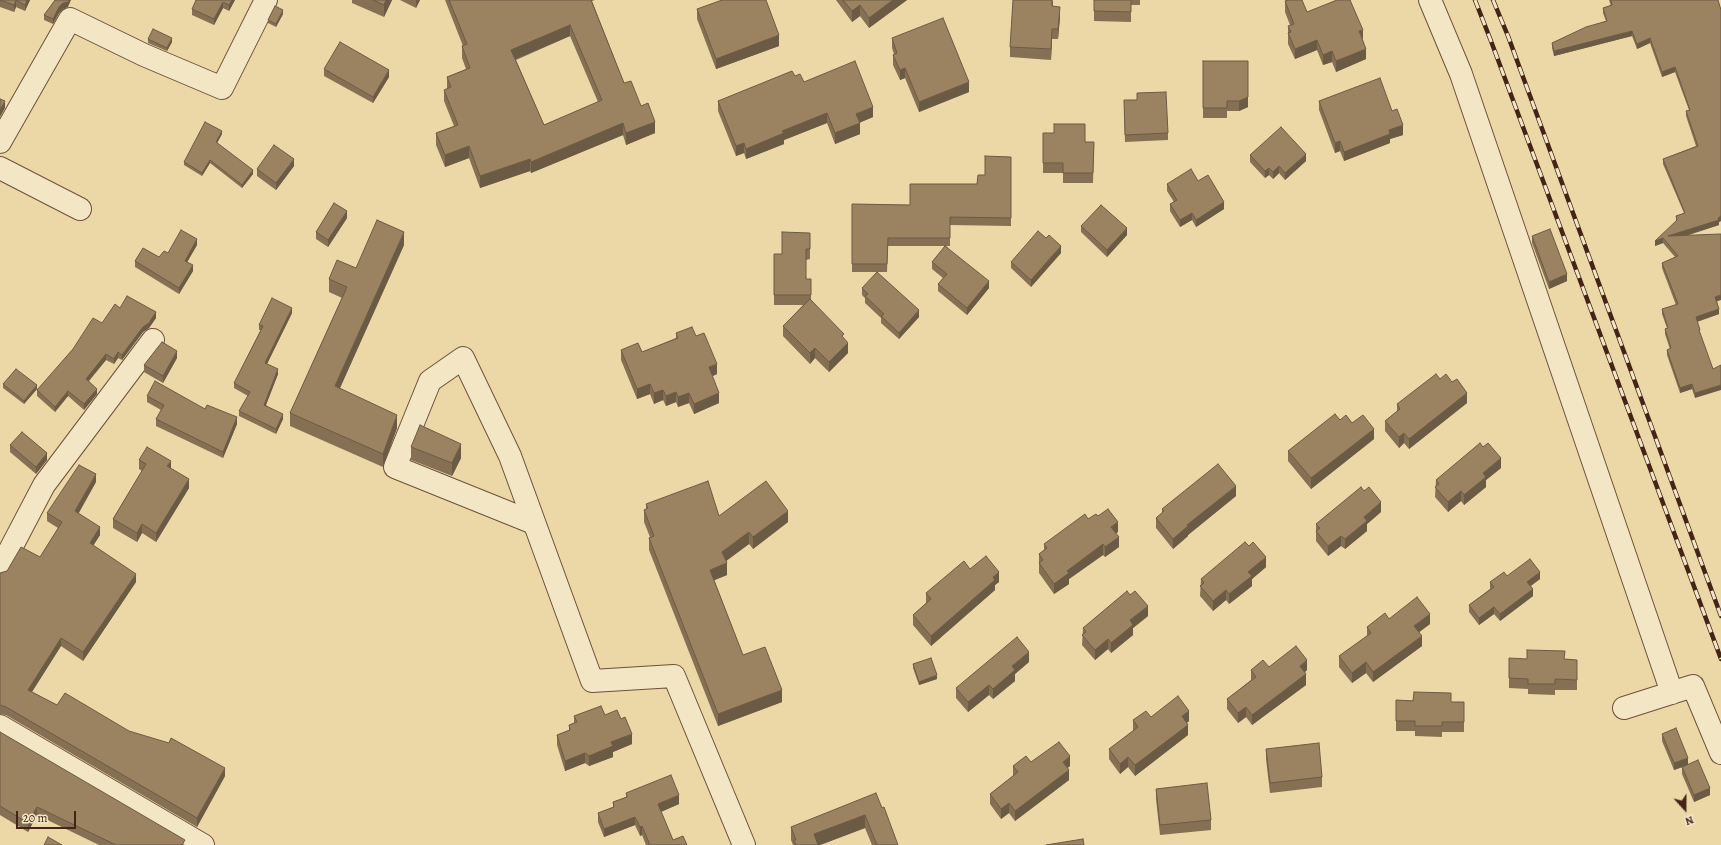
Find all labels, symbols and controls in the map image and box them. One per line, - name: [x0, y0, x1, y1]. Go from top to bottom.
- north arrow: [1665, 789, 1705, 829]
- scale bar: [18, 803, 78, 829]
- text: 20 m: [23, 810, 47, 826]
- text: N: [1683, 812, 1696, 829]

